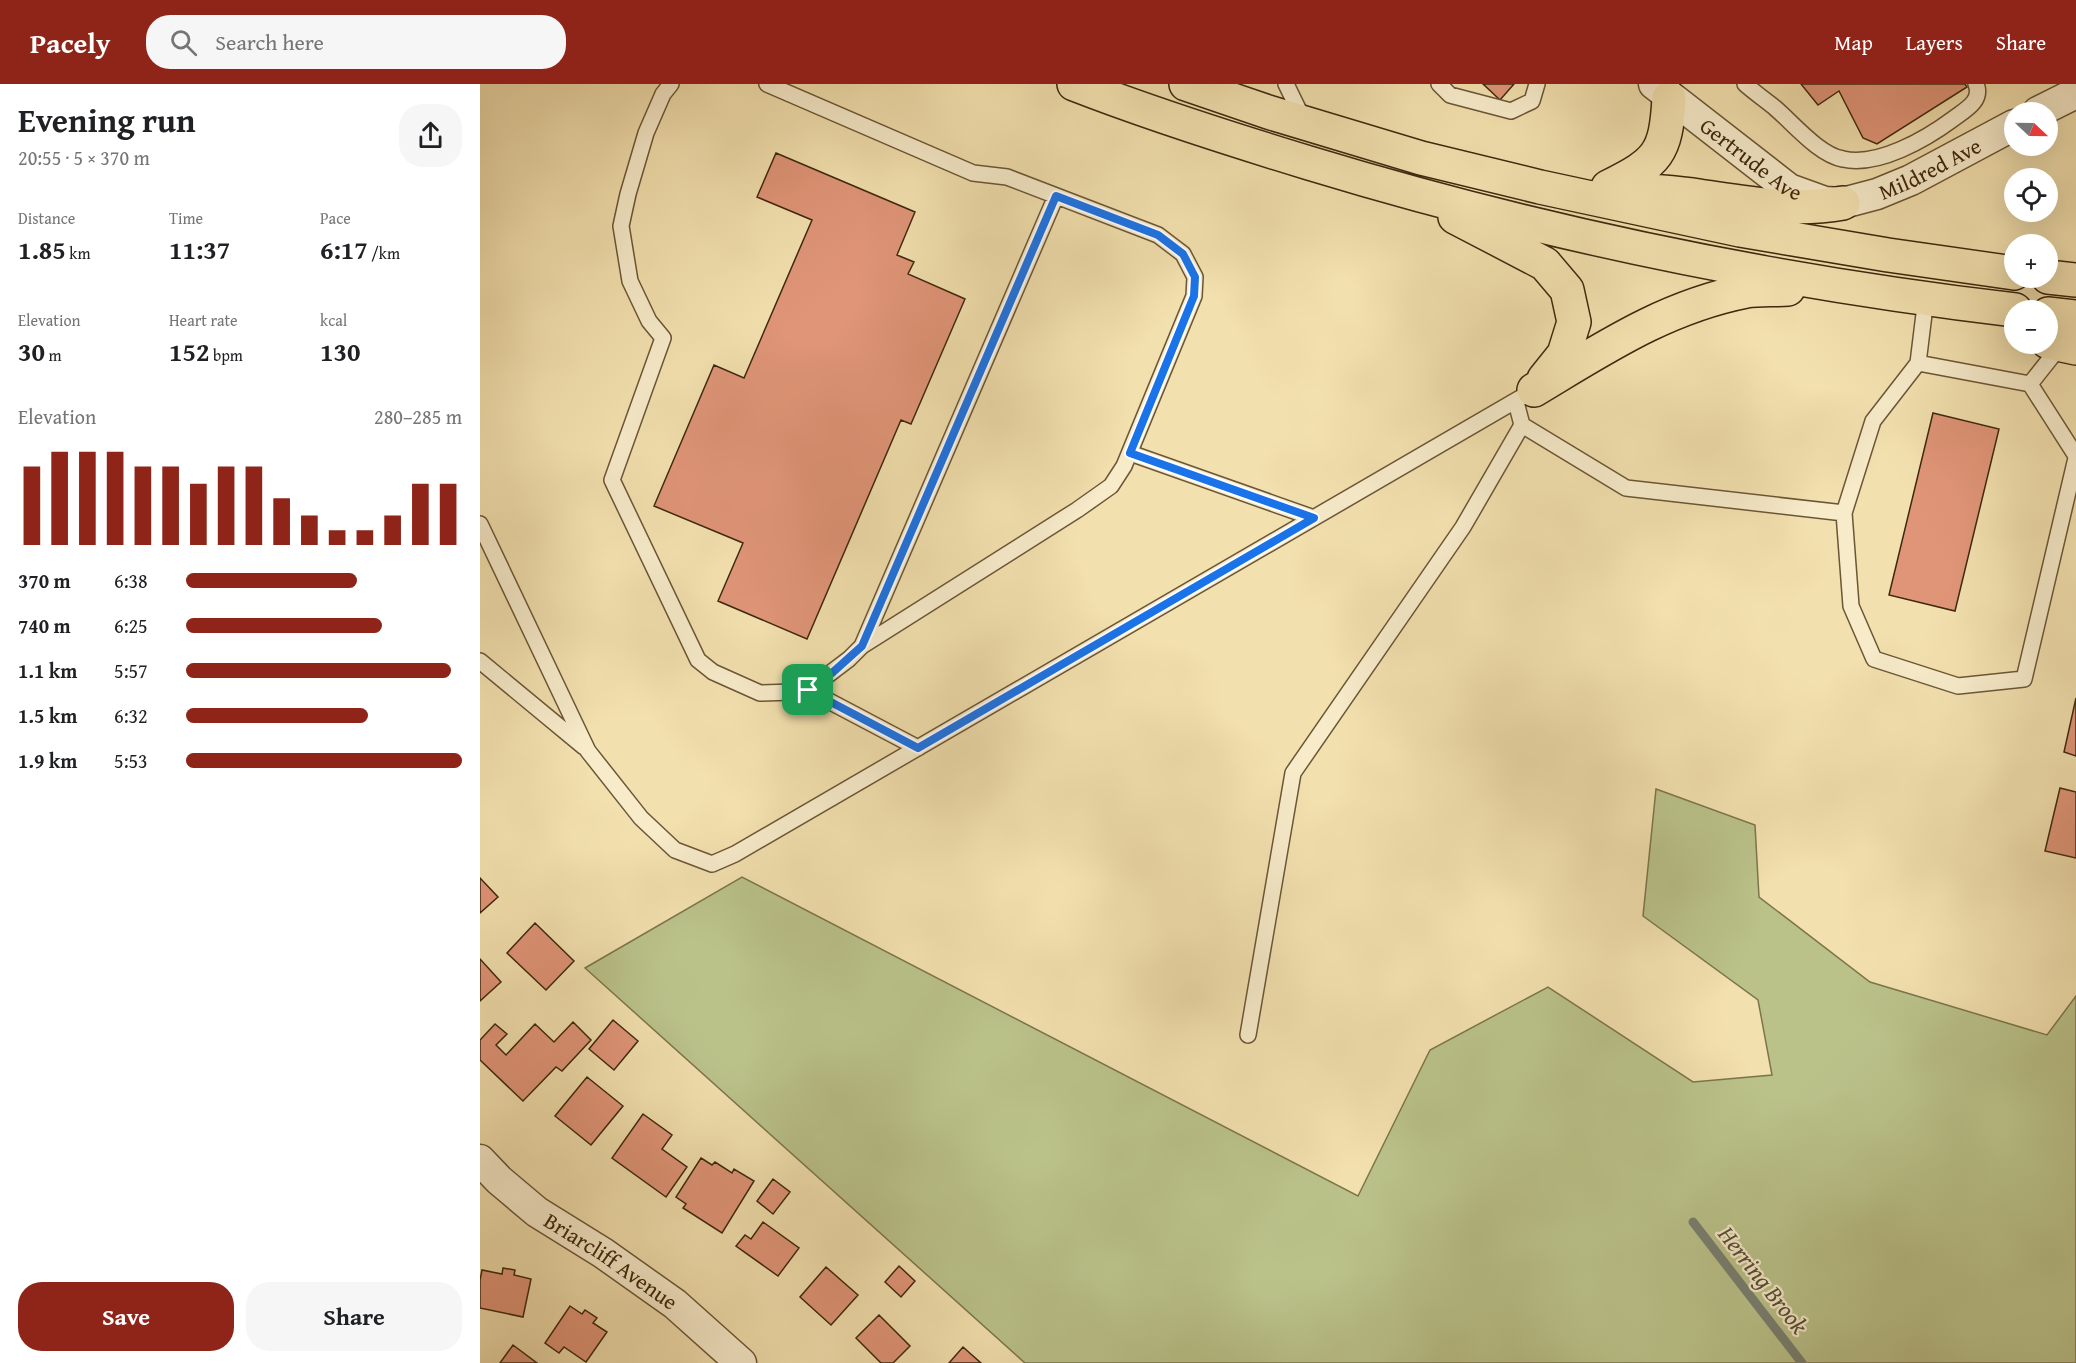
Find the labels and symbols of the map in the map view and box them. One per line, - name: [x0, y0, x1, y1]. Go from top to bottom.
- north arrow: [2004, 102, 2058, 156]
- street label: Gertrude Ave: [1693, 110, 1806, 208]
- street label: Mildred Ave: [1874, 130, 1987, 208]
- pin: [782, 664, 833, 715]
- street label: Briarcliff Avenue: [538, 1204, 685, 1317]
- water label: Herring Brook: [1709, 1217, 1817, 1341]

